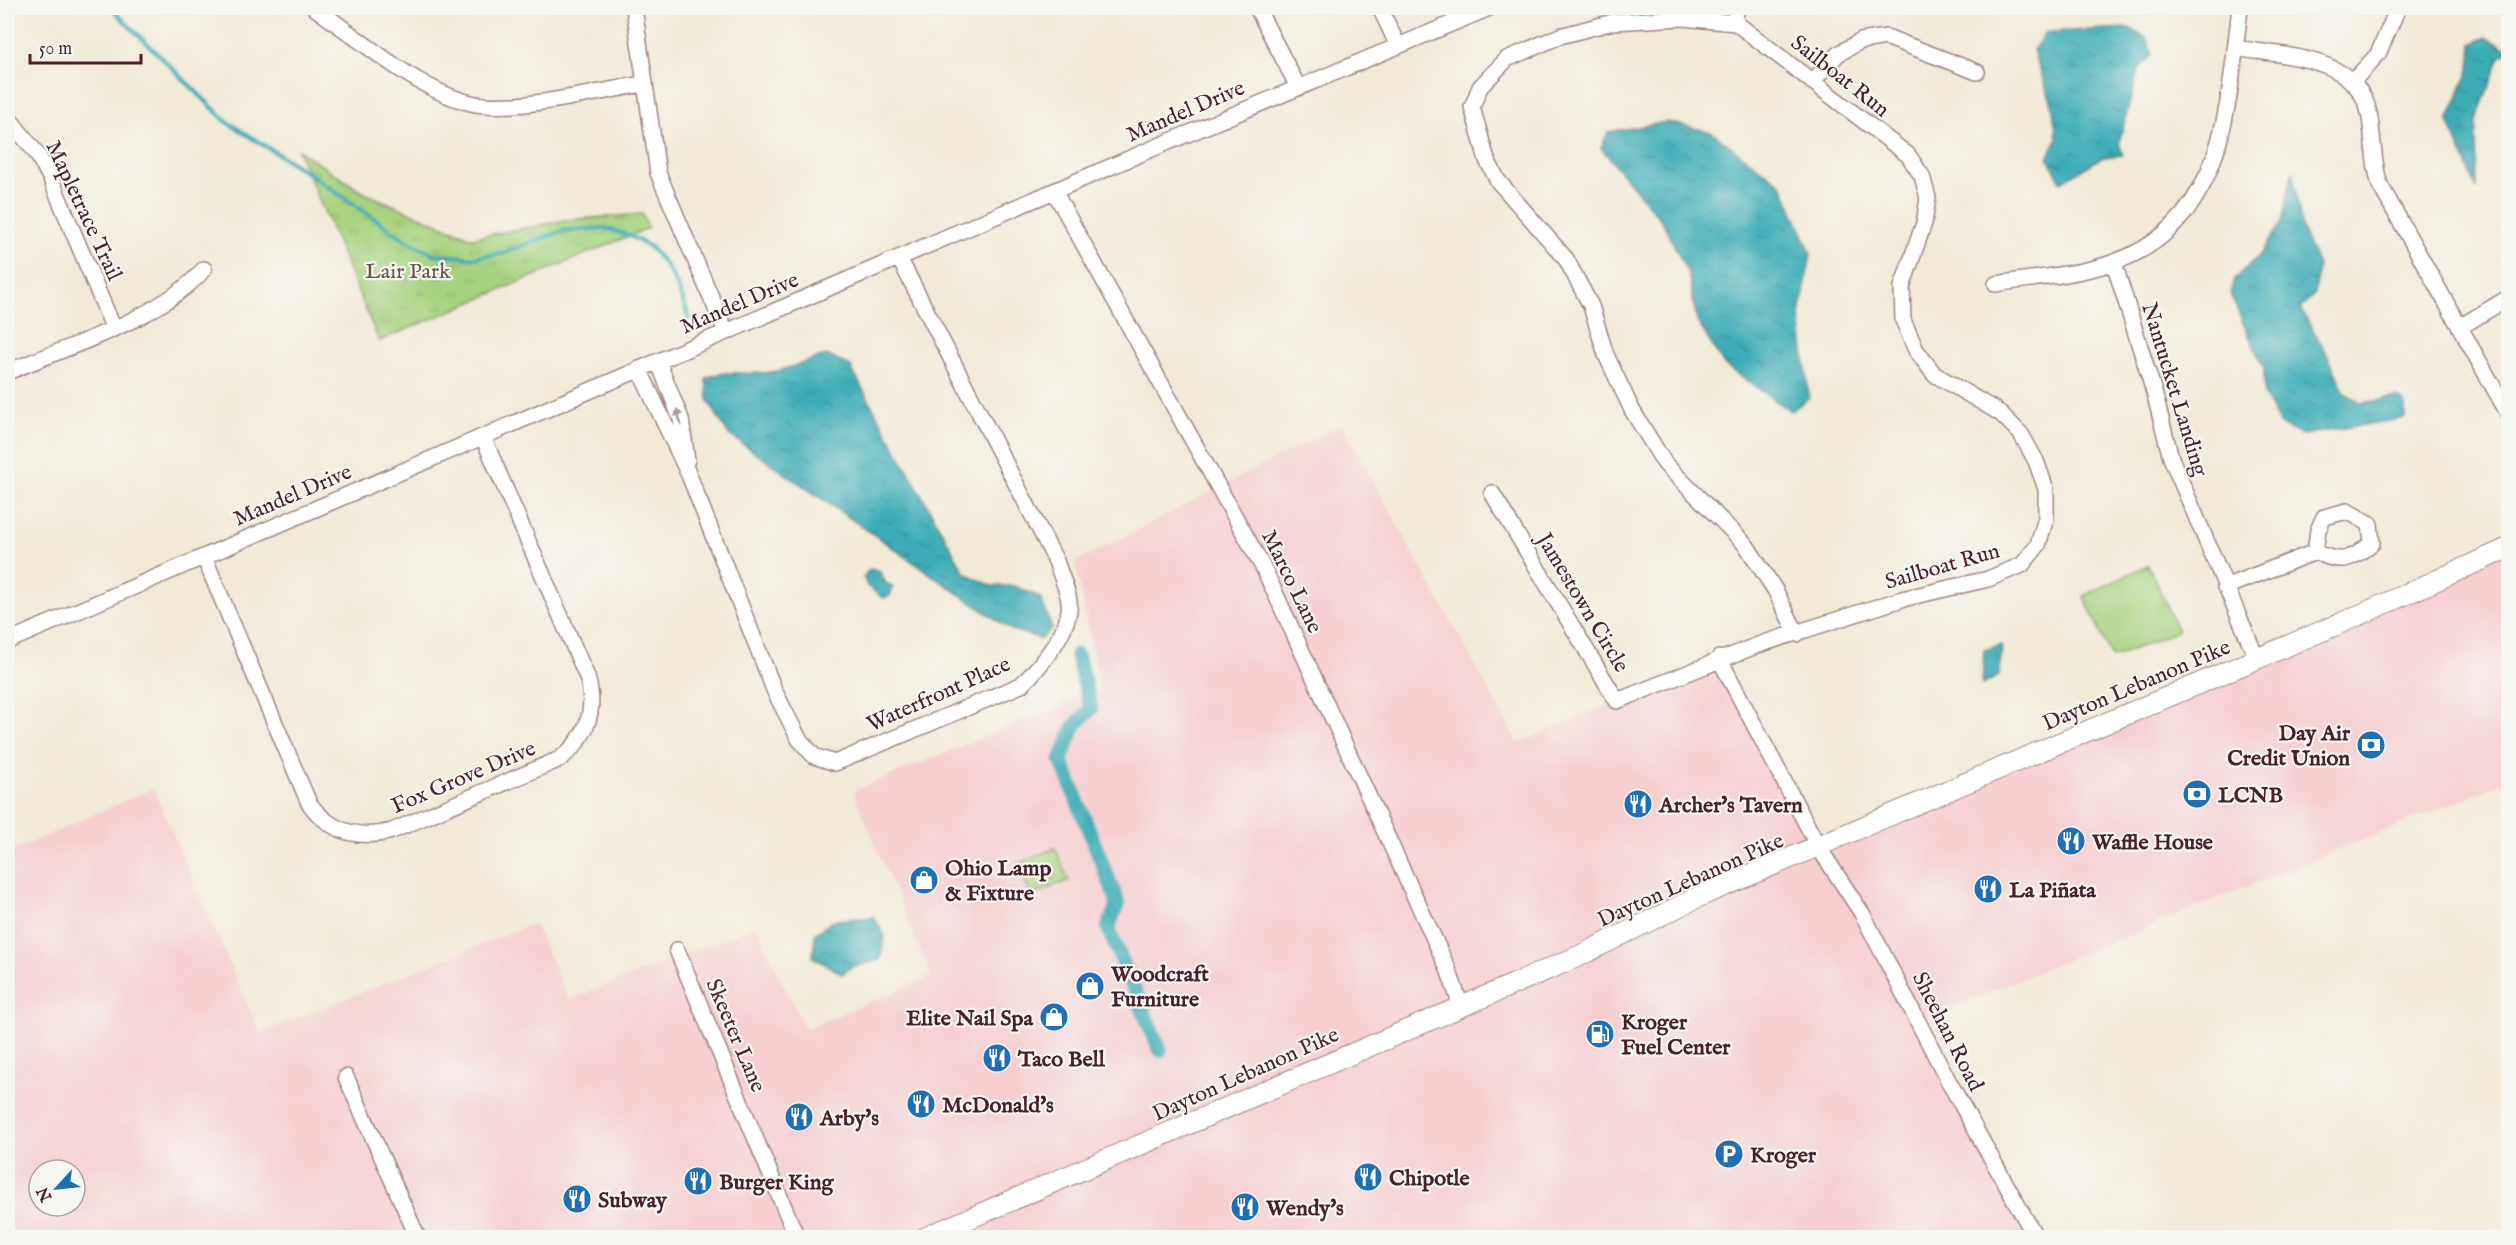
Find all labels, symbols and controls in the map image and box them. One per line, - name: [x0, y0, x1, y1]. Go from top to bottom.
- scale bar: [30, 27, 141, 65]
- street label: Sailboat Run: [1785, 29, 1895, 124]
- text: 50 m: [39, 38, 72, 61]
- street label: Mandel Drive: [1122, 74, 1249, 149]
- street label: Mapletrace Trail: [39, 136, 128, 285]
- park label: Lair Park: [365, 258, 451, 286]
- street label: Mandel Drive: [676, 266, 803, 341]
- street label: Nantucket Landing: [2134, 299, 2214, 481]
- one-way arrow: [674, 408, 683, 426]
- street label: Mandel Drive: [229, 458, 356, 533]
- street label: Marco Lane: [1254, 526, 1328, 638]
- street label: Jamestown Circle: [1528, 526, 1635, 678]
- street label: Sailboat Run: [1882, 537, 2003, 597]
- street label: Dayton Lebanon Pike: [2039, 634, 2235, 738]
- street label: Waterfront Place: [863, 651, 1015, 739]
- place label: Day Air Credit Union: [2227, 720, 2351, 773]
- bank icon: Day Air Credit Union: [2355, 729, 2387, 761]
- street label: Fox Grove Drive: [387, 735, 540, 821]
- bank icon: LCNB: [2181, 778, 2213, 810]
- place label: LCNB: [2218, 782, 2283, 810]
- restaurant icon: Archer's Tavern: [1622, 788, 1654, 820]
- place label: Archer's Tavern: [1658, 792, 1803, 820]
- restaurant icon: Waffle House: [2055, 825, 2087, 857]
- street label: Dayton Lebanon Pike: [1593, 827, 1788, 935]
- place label: Waffle House: [2091, 829, 2213, 857]
- place label: Ohio Lamp & Fixture: [945, 855, 1052, 908]
- shop icon: Ohio Lamp & Fixture: [908, 864, 940, 896]
- restaurant icon: La Piñata: [1972, 873, 2004, 905]
- place label: La Piñata: [2009, 877, 2096, 905]
- place label: Woodcraft Furniture: [1110, 961, 1209, 1014]
- street label: Sheehan Road: [1905, 967, 1989, 1097]
- shop icon: Woodcraft Furniture: [1074, 970, 1106, 1002]
- street label: Skeeter Lane: [699, 975, 772, 1097]
- shop icon: Elite Nail Spa: [1038, 1001, 1070, 1033]
- place label: Elite Nail Spa: [906, 1005, 1033, 1033]
- place label: Kroger Fuel Center: [1621, 1009, 1731, 1062]
- fuel station icon: Kroger Fuel Center: [1584, 1018, 1616, 1050]
- street label: Dayton Lebanon Pike: [1148, 1021, 1343, 1129]
- restaurant icon: Taco Bell: [981, 1042, 1013, 1074]
- place label: Taco Bell: [1017, 1046, 1106, 1074]
- restaurant icon: McDonald's: [905, 1088, 937, 1120]
- place label: McDonald's: [942, 1092, 1054, 1120]
- restaurant icon: Arby's: [783, 1101, 815, 1133]
- place label: Arby's: [819, 1105, 879, 1133]
- parking icon: Kroger: [1713, 1138, 1745, 1170]
- place label: Kroger: [1750, 1142, 1817, 1170]
- north arrow: [27, 1158, 87, 1218]
- restaurant icon: Chipotle: [1352, 1161, 1384, 1193]
- restaurant icon: Burger King: [682, 1165, 714, 1197]
- place label: Chipotle: [1389, 1165, 1470, 1193]
- place label: Burger King: [719, 1169, 834, 1197]
- text: N: [33, 1183, 58, 1206]
- restaurant icon: Subway: [561, 1183, 593, 1215]
- place label: Subway: [598, 1187, 668, 1215]
- restaurant icon: Wendy's: [1229, 1191, 1261, 1223]
- place label: Wendy's: [1265, 1195, 1344, 1223]

